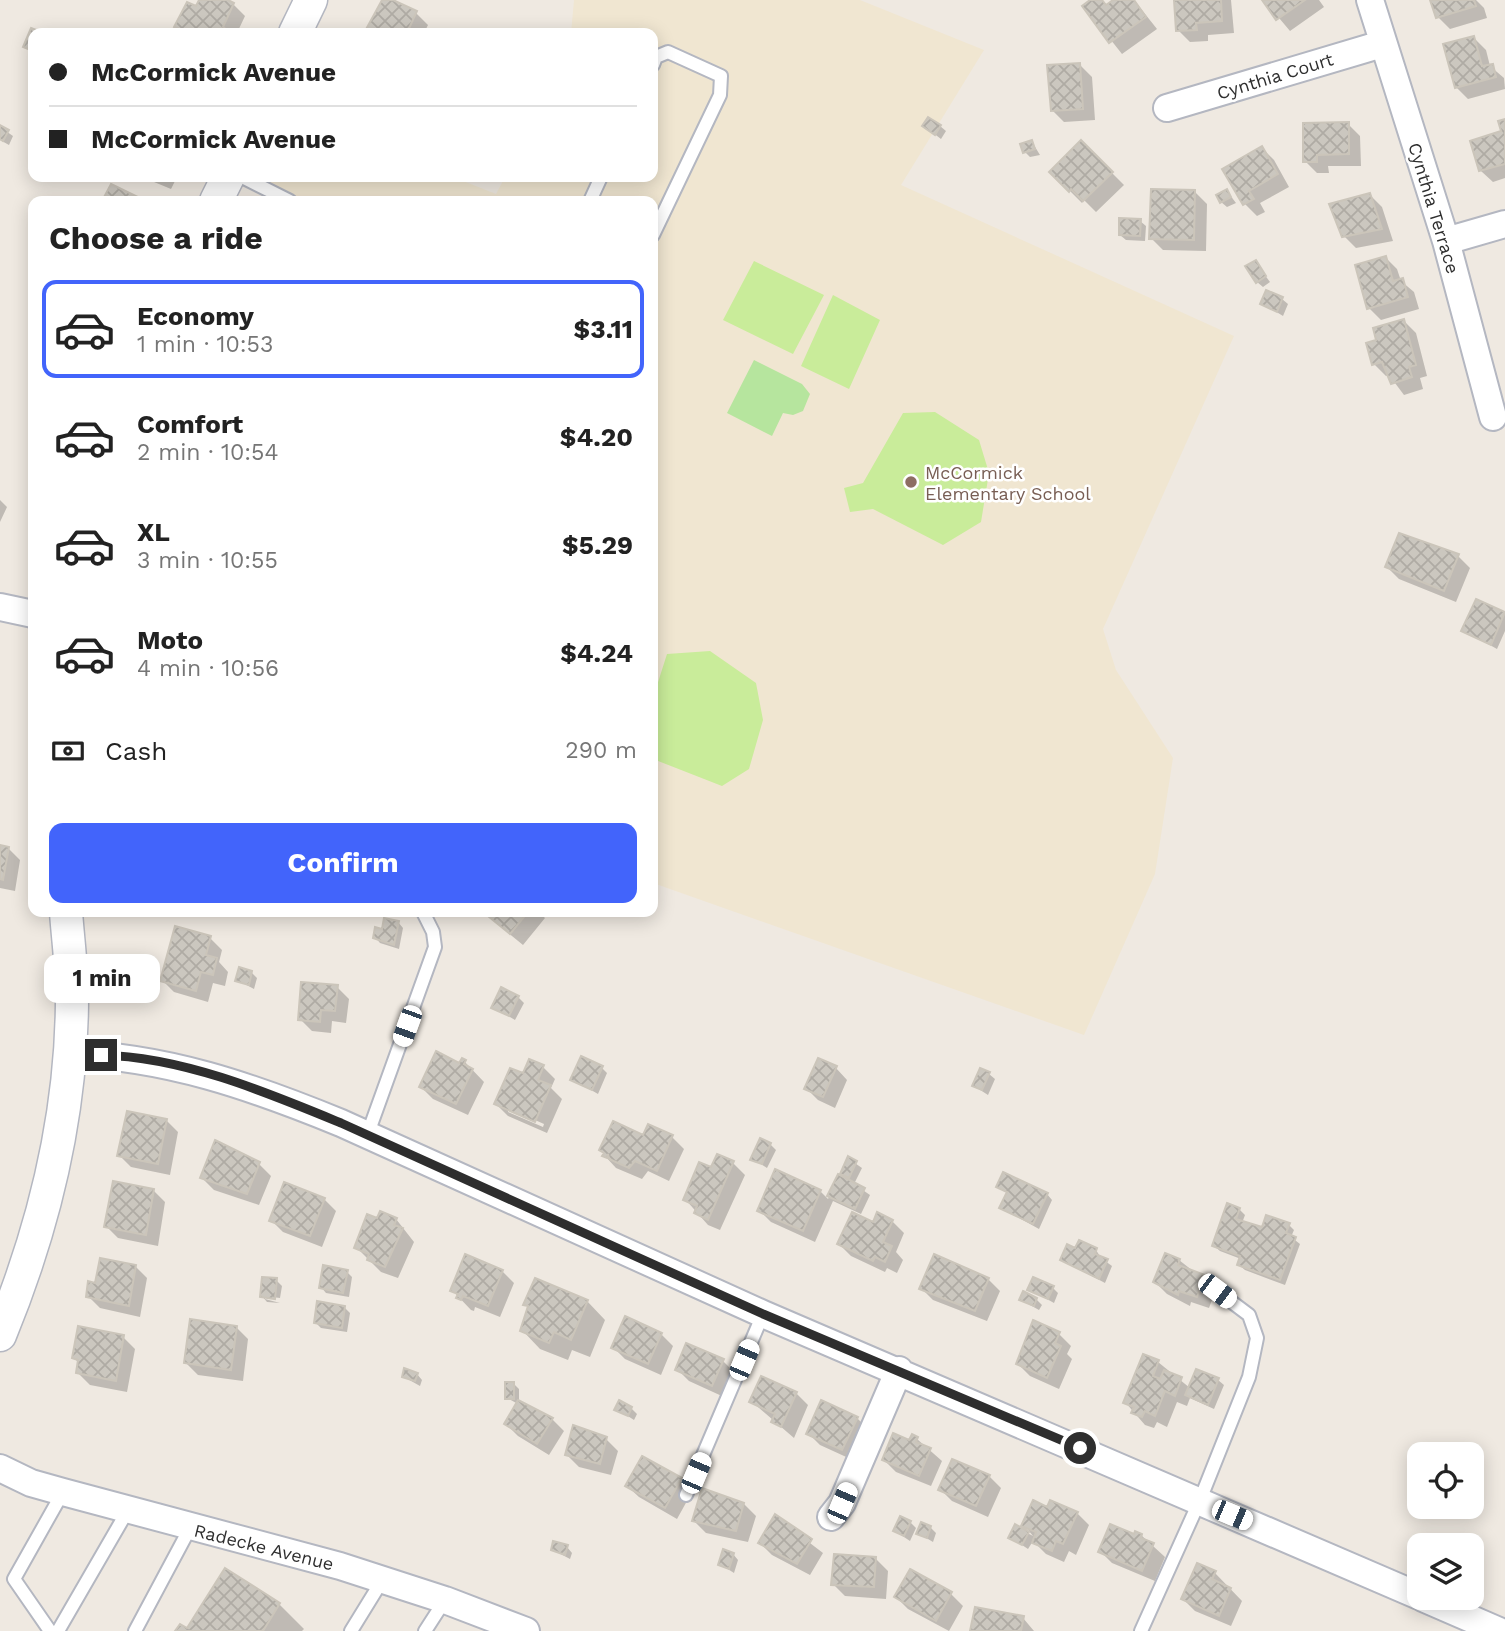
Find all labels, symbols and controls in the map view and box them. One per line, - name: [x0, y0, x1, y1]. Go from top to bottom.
- street label: Cynthia Court: [1214, 48, 1336, 104]
- text: McCormick Avenue: [91, 57, 336, 87]
- text: McCormick Avenue: [91, 124, 336, 154]
- street label: Cynthia Terrace: [1404, 140, 1464, 276]
- text: Choose a ride: [49, 219, 263, 257]
- icon: car: [53, 298, 116, 361]
- text: Economy: [137, 301, 254, 331]
- text: $3.11: [574, 314, 633, 344]
- text: 1 min · 10:53: [137, 331, 273, 358]
- icon: car: [53, 406, 116, 469]
- text: Comfort: [137, 409, 243, 439]
- text: $4.20: [560, 422, 633, 452]
- text: 2 min · 10:54: [137, 439, 278, 466]
- place label: McCormick Elementary School: [925, 462, 1091, 504]
- marker: McCormick Elementary School: [903, 474, 919, 490]
- icon: car: [53, 514, 116, 577]
- text: XL: [137, 517, 170, 547]
- text: $5.29: [562, 530, 633, 560]
- text: 3 min · 10:55: [137, 547, 278, 574]
- icon: car: [53, 622, 116, 685]
- text: Moto: [137, 625, 203, 655]
- text: $4.24: [560, 638, 633, 668]
- text: 4 min · 10:56: [137, 655, 279, 682]
- icon: cash: [49, 732, 87, 770]
- text: Cash: [105, 736, 167, 766]
- text: 290 m: [565, 737, 637, 764]
- button: Confirm: [49, 823, 637, 903]
- callout: 1 min: [43, 954, 159, 1002]
- text: 1 min: [72, 965, 132, 992]
- car: [390, 1003, 425, 1049]
- route end: [85, 1039, 117, 1071]
- car: [1194, 1270, 1241, 1312]
- car: [727, 1337, 762, 1383]
- route start: [1064, 1432, 1096, 1464]
- map controls: [1407, 1442, 1484, 1610]
- button: locate: [1407, 1442, 1484, 1519]
- car: [679, 1450, 714, 1496]
- car: [825, 1480, 860, 1526]
- car: [1209, 1497, 1256, 1533]
- street label: Radecke Avenue: [192, 1519, 336, 1575]
- button: layers: [1407, 1533, 1484, 1610]

